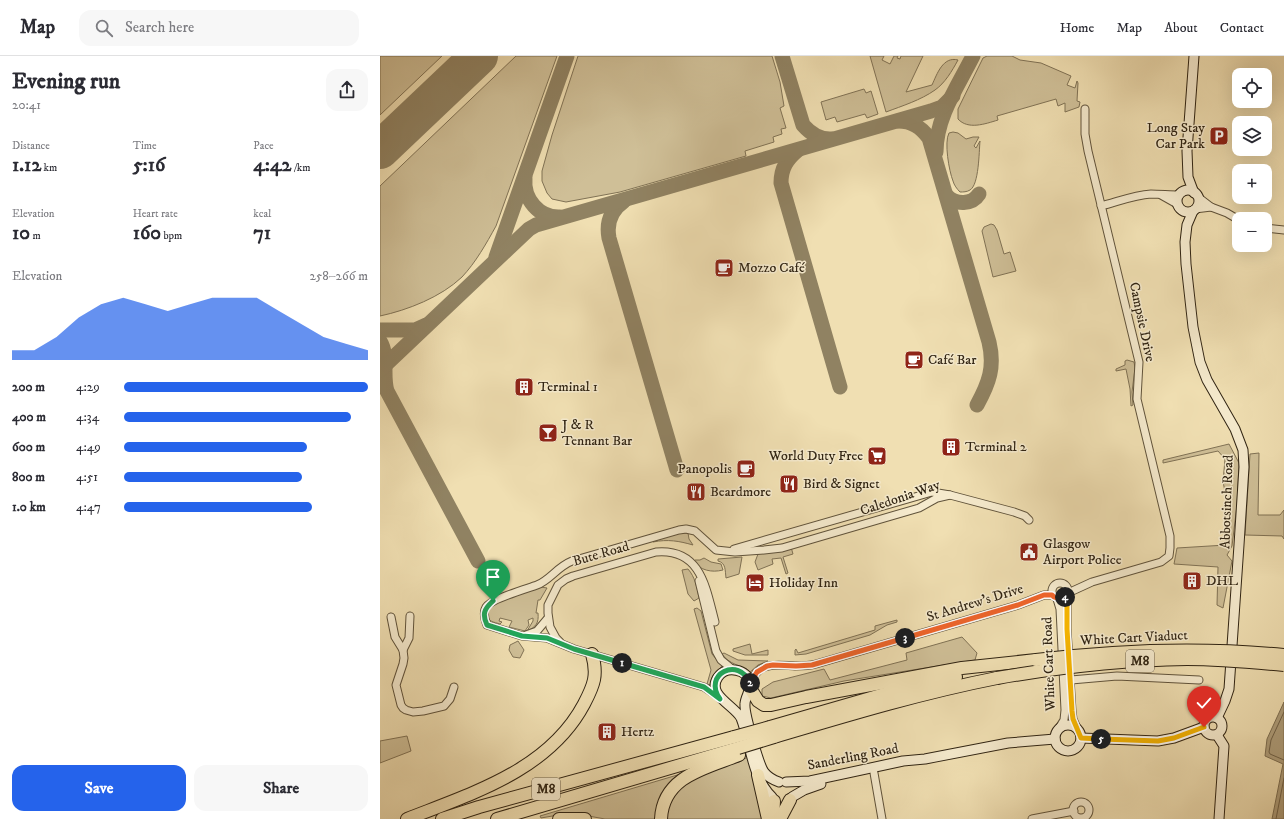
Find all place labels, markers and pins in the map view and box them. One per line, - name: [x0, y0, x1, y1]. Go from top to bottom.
- place label: Long Stay Car Park: [1147, 119, 1205, 153]
- parking icon: Long Stay Car Park: [1208, 125, 1230, 147]
- cafe icon: Mozzo Café: [713, 257, 735, 279]
- place label: Mozzo Café: [738, 259, 805, 277]
- cafe icon: Café Bar: [903, 349, 925, 371]
- place label: Café Bar: [928, 351, 977, 369]
- building icon: Terminal 1: [513, 376, 535, 398]
- place label: Terminal 1: [538, 378, 598, 396]
- place label: J & R Tennant Bar: [560, 416, 633, 450]
- bar icon: J & R Tennant Bar: [537, 422, 559, 444]
- building icon: Terminal 2: [940, 436, 962, 458]
- place label: Terminal 2: [965, 438, 1027, 456]
- supermarket icon: World Duty Free: [866, 445, 888, 467]
- place label: World Duty Free: [768, 447, 863, 465]
- cafe icon: Panopolis: [735, 458, 757, 480]
- place label: Panopolis: [678, 460, 732, 478]
- restaurant icon: Bird & Signet: [778, 473, 800, 495]
- place label: Bird & Signet: [803, 475, 880, 493]
- restaurant icon: Beardmore: [685, 481, 707, 503]
- place label: Beardmore: [710, 483, 771, 501]
- place label: Glasgow Airport Police: [1043, 535, 1122, 569]
- public building icon: Glasgow Airport Police: [1018, 541, 1040, 563]
- pin: [476, 560, 510, 601]
- building icon: DHL: [1181, 570, 1203, 592]
- hotel icon: Holiday Inn: [744, 572, 766, 594]
- place label: DHL: [1206, 572, 1238, 590]
- place label: Holiday Inn: [769, 574, 839, 592]
- pin: 4: [1055, 587, 1075, 607]
- pin: 3: [895, 628, 915, 648]
- pin: 1: [612, 653, 632, 673]
- pin: 2: [740, 673, 760, 693]
- pin: [1187, 686, 1221, 727]
- building icon: Hertz: [596, 721, 618, 743]
- place label: Hertz: [621, 723, 654, 741]
- pin: 5: [1091, 729, 1111, 749]

